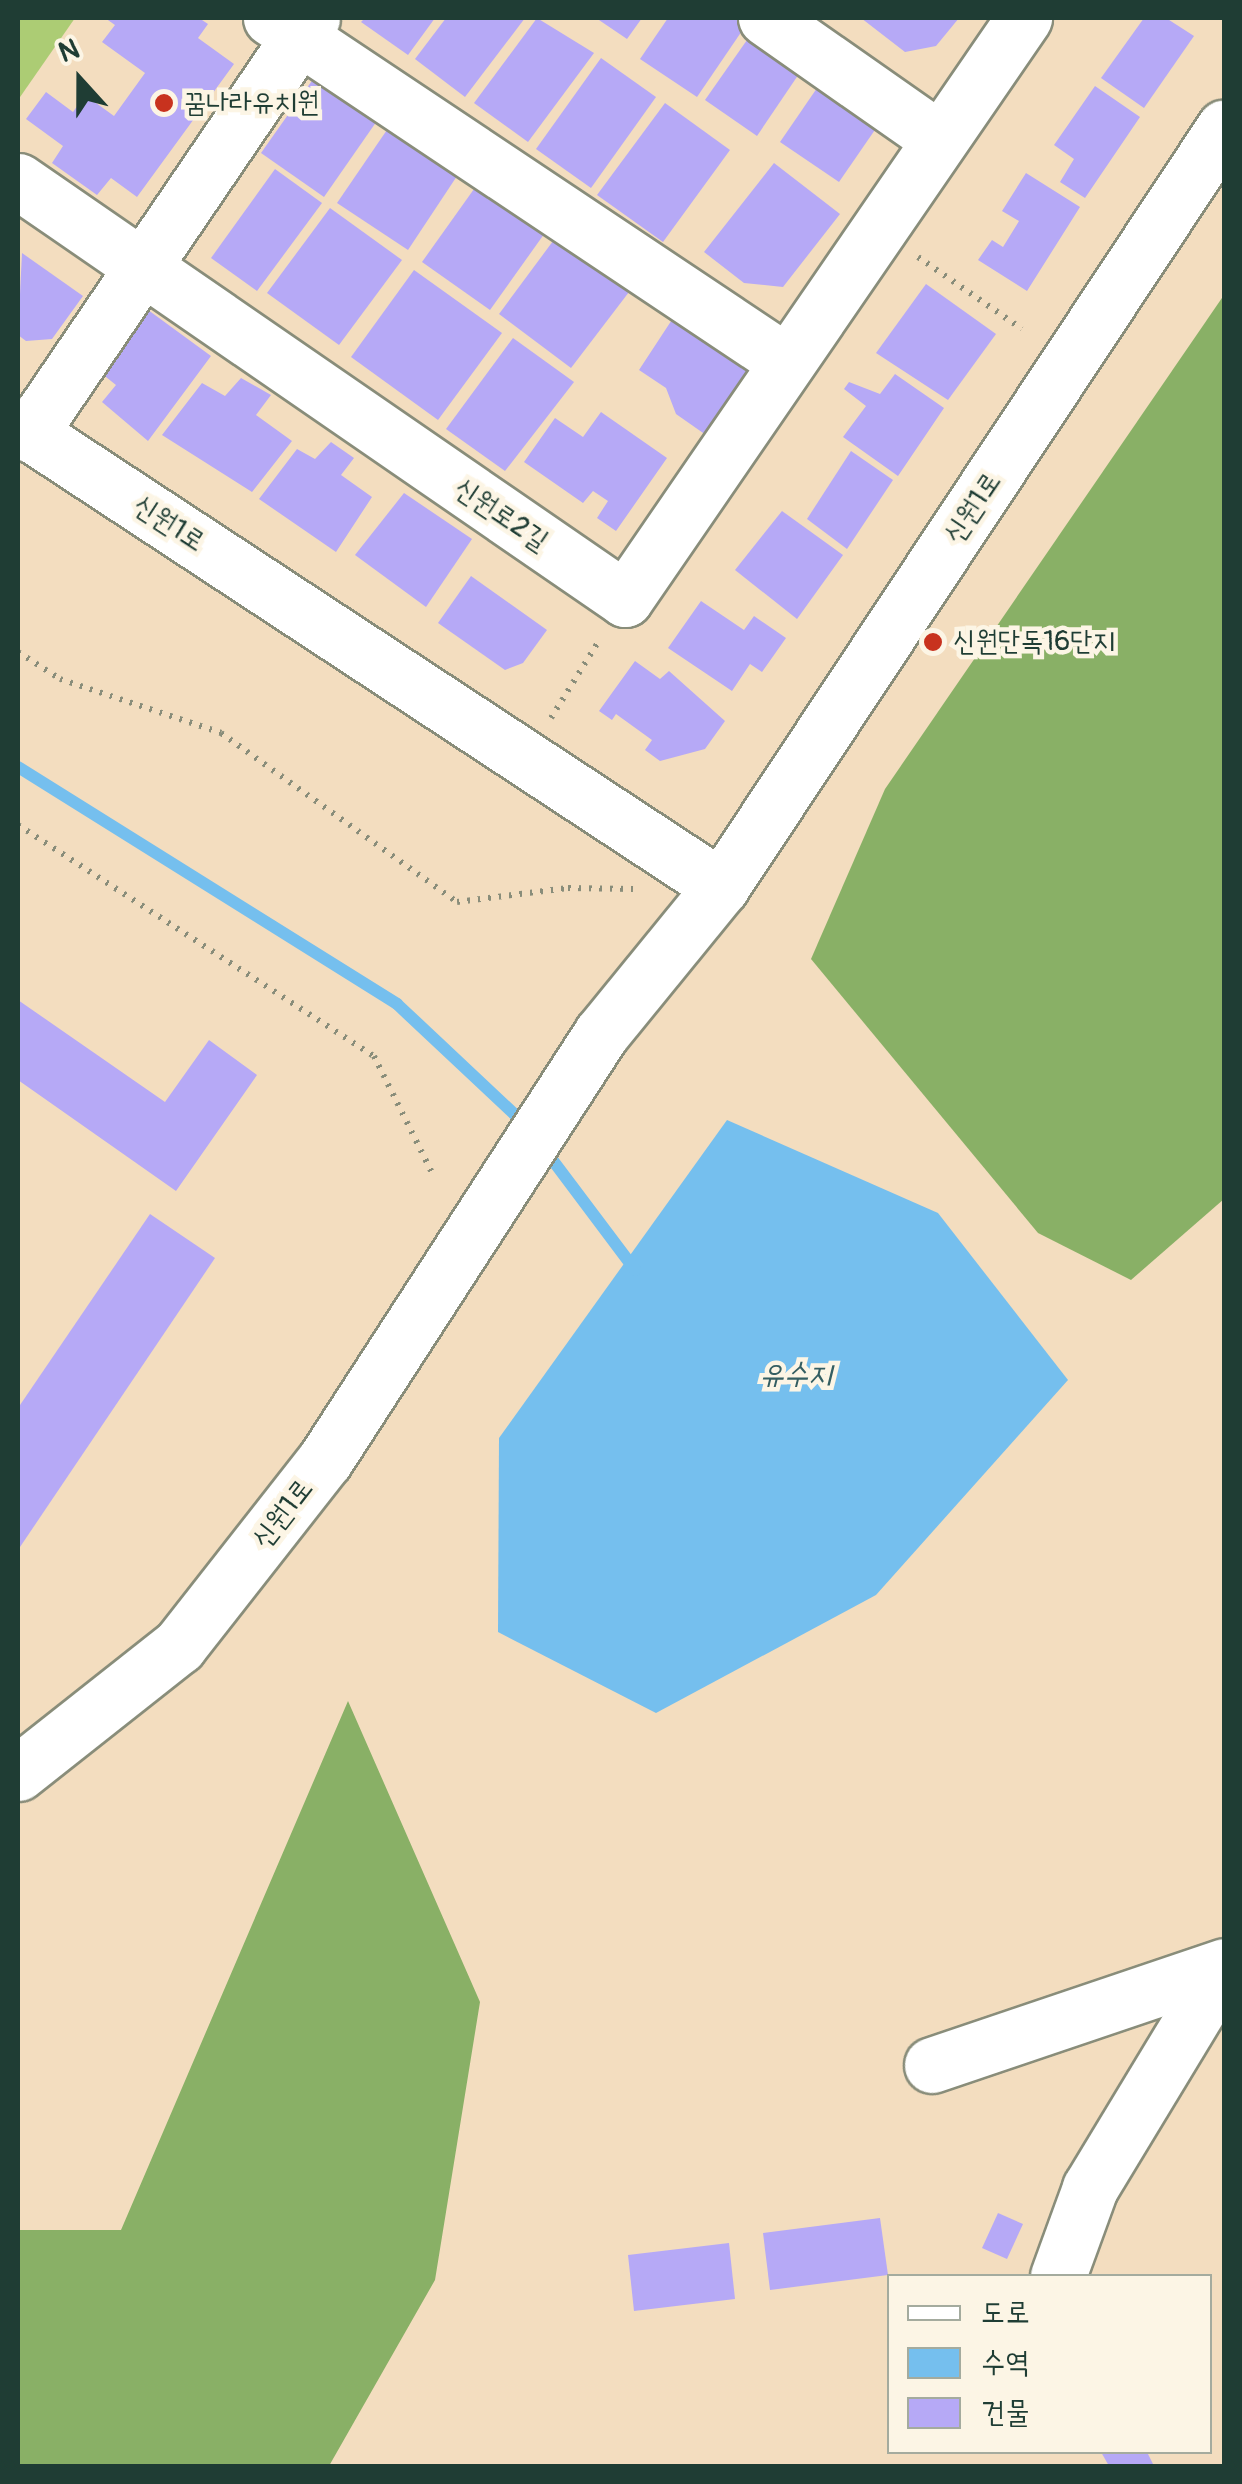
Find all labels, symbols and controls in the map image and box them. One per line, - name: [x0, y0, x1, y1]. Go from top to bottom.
- north arrow: [30, 30, 130, 130]
- text: N: [54, 32, 84, 71]
- place label: 꿈나라유치원: [184, 86, 319, 120]
- marker: 꿈나라유치원: [153, 92, 175, 114]
- street label: 신원1로: [937, 466, 1009, 550]
- street label: 신원로2길: [448, 471, 554, 559]
- street label: 신원1로: [127, 489, 211, 559]
- place label: 신원단독16단지: [953, 625, 1115, 659]
- marker: 신원단독16단지: [922, 631, 944, 653]
- water label: 유수지: [760, 1357, 832, 1393]
- street label: 신원1로: [246, 1473, 320, 1555]
- legend: [887, 2274, 1212, 2454]
- text: 도로: [981, 2294, 1029, 2331]
- text: 수역: [981, 2344, 1029, 2381]
- text: 건물: [981, 2394, 1029, 2431]

